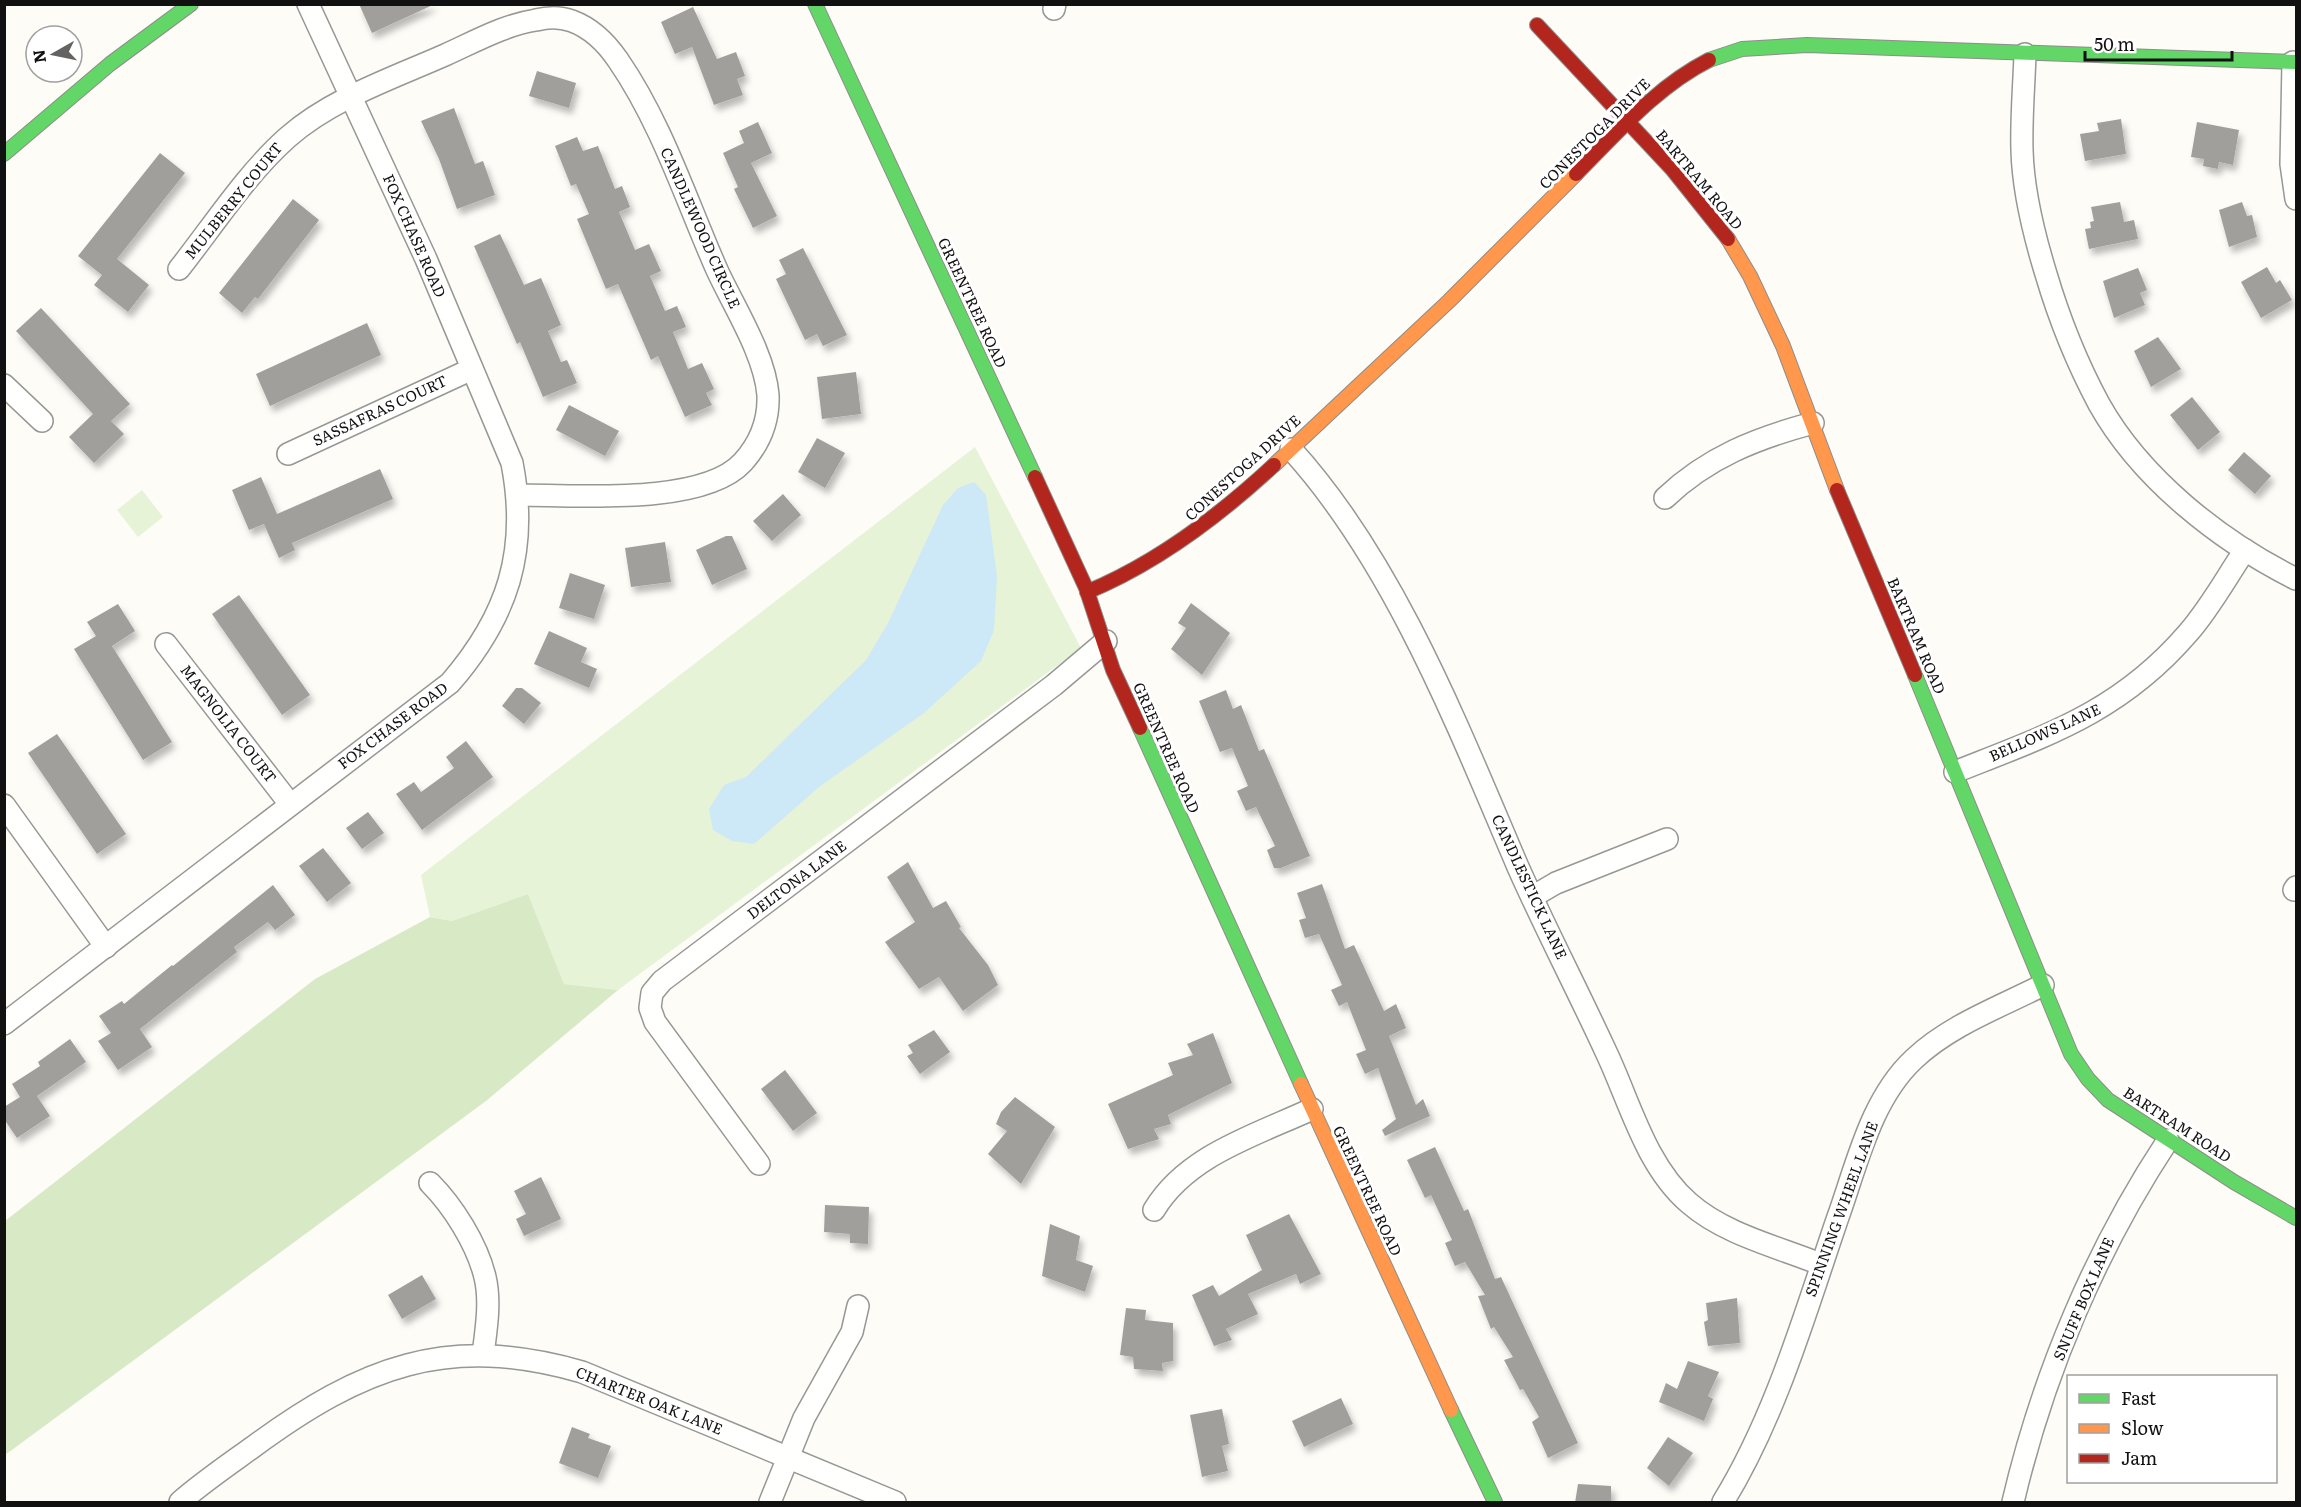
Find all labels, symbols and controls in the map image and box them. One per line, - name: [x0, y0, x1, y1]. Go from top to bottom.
- north arrow: [24, 24, 84, 84]
- scale bar: [2085, 24, 2232, 62]
- text: 50 m: [2094, 30, 2135, 57]
- text: N: [25, 48, 51, 65]
- street label: CONESTOGA DRIVE: [1533, 72, 1655, 194]
- street label: BARTRAM ROAD: [1651, 124, 1749, 234]
- street label: MULBERRY COURT: [178, 137, 287, 264]
- street label: CANDLEWOOD CIRCLE: [655, 143, 747, 312]
- street label: FOX CHASE ROAD: [378, 170, 453, 301]
- street label: GREENTREE ROAD: [933, 233, 1014, 371]
- street label: SASSAFRAS COURT: [308, 368, 450, 451]
- street label: CONESTOGA DRIVE: [1179, 408, 1305, 525]
- street label: BARTRAM ROAD: [1882, 573, 1952, 697]
- street label: MAGNOLIA COURT: [175, 659, 283, 787]
- street label: FOX CHASE ROAD: [332, 676, 452, 774]
- street label: GREENTREE ROAD: [1128, 678, 1207, 817]
- street label: BELLOWS LANE: [1985, 697, 2104, 767]
- street label: CANDLESTICK LANE: [1487, 810, 1574, 963]
- street label: DELTONA LANE: [741, 834, 851, 924]
- street label: BARTRAM ROAD: [2119, 1080, 2236, 1167]
- street label: SPINNING WHEEL LANE: [1798, 1118, 1883, 1299]
- street label: GREENTREE ROAD: [1328, 1121, 1409, 1259]
- street label: SNUFF BOX LANE: [2046, 1233, 2119, 1364]
- street label: CHARTER OAK LANE: [573, 1360, 727, 1440]
- legend: [2067, 1375, 2277, 1483]
- text: Fast: [2121, 1384, 2157, 1411]
- text: Slow: [2121, 1414, 2164, 1441]
- text: Jam: [2121, 1444, 2157, 1471]

